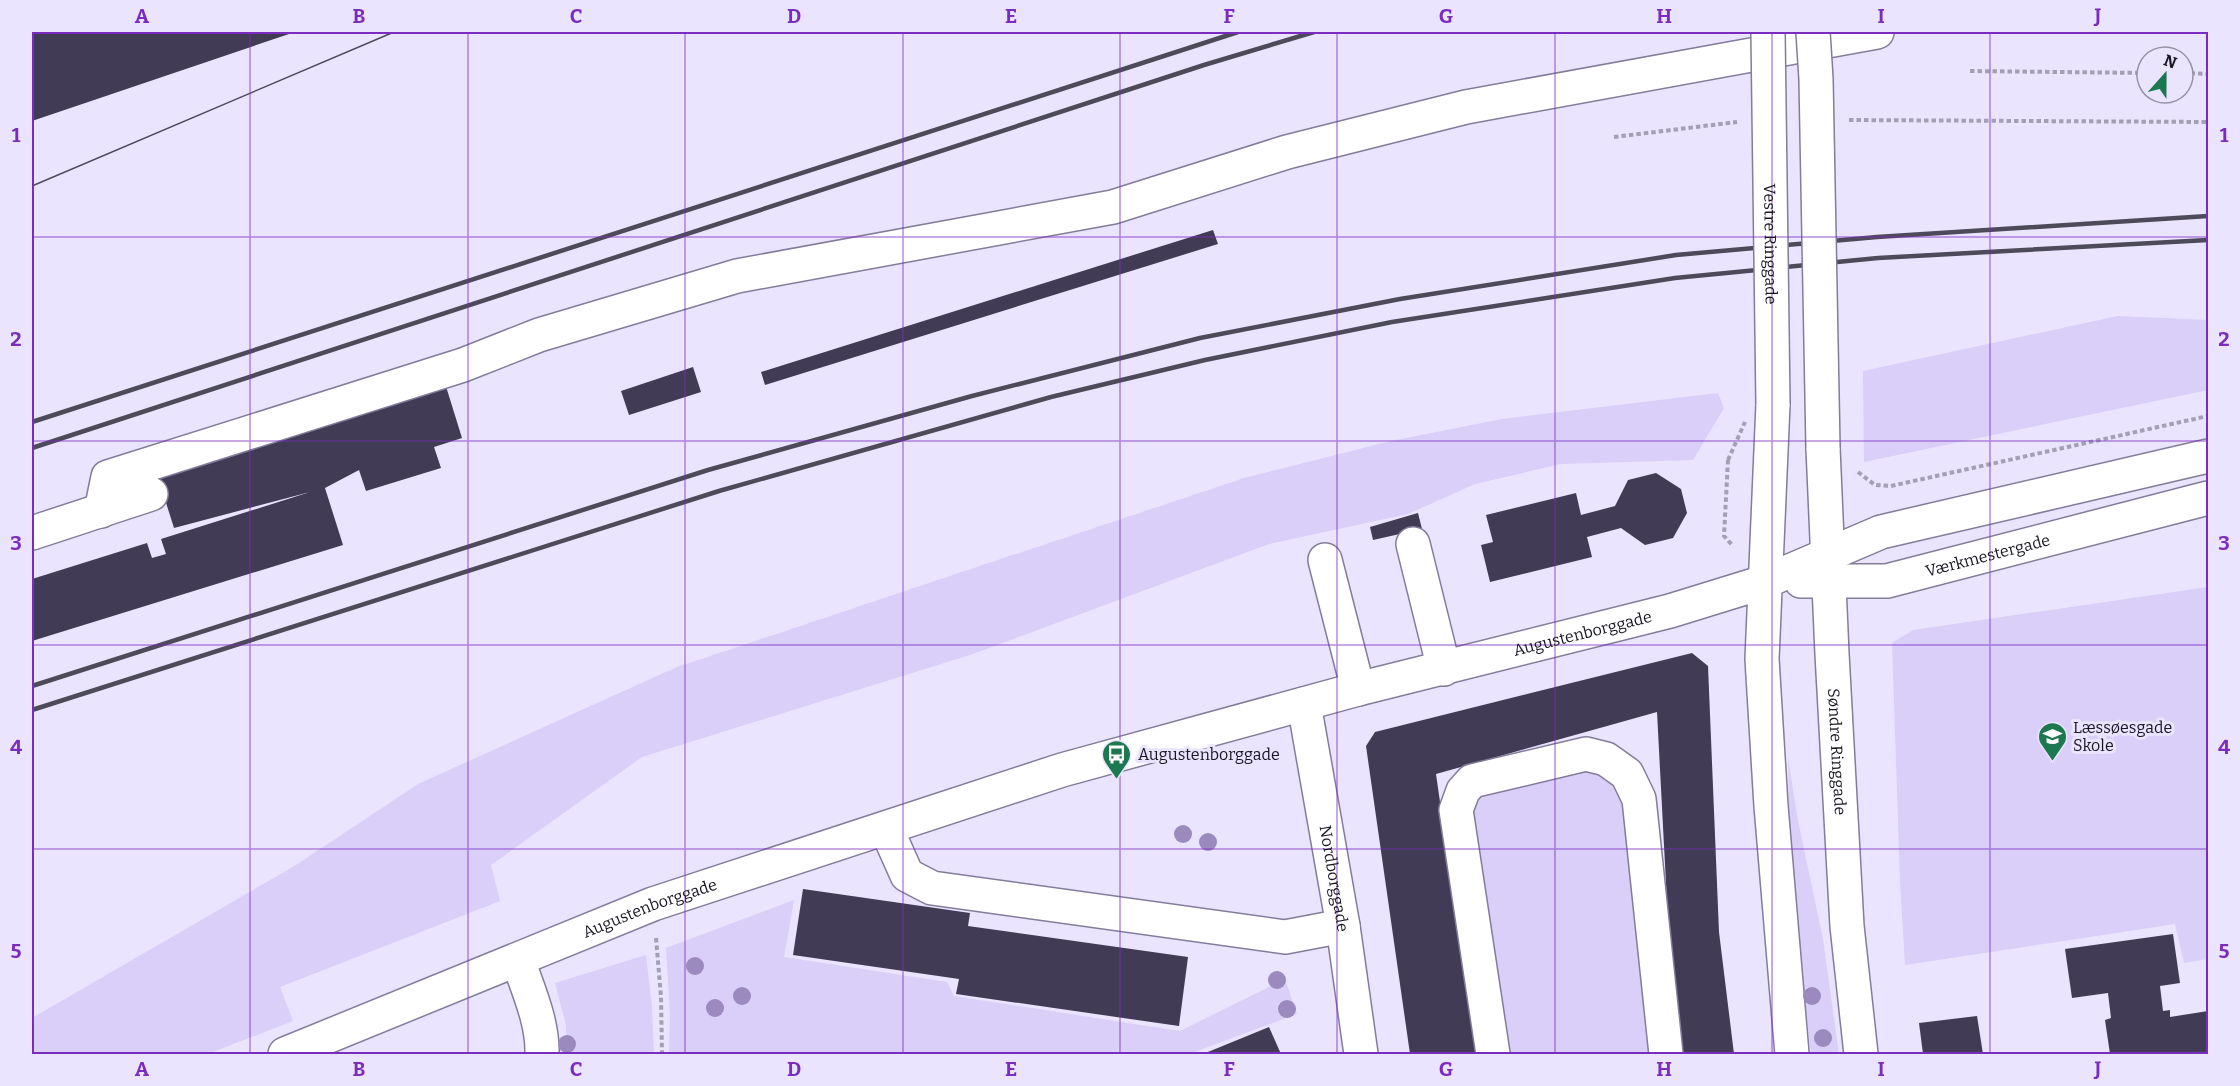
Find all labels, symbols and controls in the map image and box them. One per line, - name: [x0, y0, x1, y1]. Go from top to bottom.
- text: A: [135, 4, 150, 28]
- text: B: [353, 4, 366, 28]
- text: C: [570, 4, 582, 28]
- text: D: [787, 4, 801, 28]
- text: E: [1005, 4, 1017, 28]
- text: F: [1223, 4, 1235, 28]
- text: G: [1439, 4, 1453, 28]
- text: H: [1656, 4, 1672, 28]
- text: I: [1877, 4, 1885, 28]
- text: J: [2094, 4, 2102, 28]
- north arrow: [2135, 45, 2195, 105]
- text: N: [2161, 50, 2179, 73]
- text: 1: [12, 123, 21, 147]
- text: 1: [2220, 123, 2229, 147]
- street label: Vestre Ringgade: [1760, 183, 1781, 305]
- text: 2: [10, 327, 22, 351]
- text: 2: [2218, 327, 2230, 351]
- street label: Værkmestergade: [1924, 530, 2052, 581]
- text: 3: [10, 531, 22, 555]
- text: 3: [2218, 531, 2230, 555]
- street label: Augustenborggade: [1511, 607, 1654, 660]
- street label: Søndre Ringgade: [1824, 688, 1850, 816]
- place label: Læssøesgade Skole: [2073, 718, 2172, 755]
- school or university icon: Læssøesgade Skole: [2036, 720, 2068, 762]
- text: 4: [10, 735, 22, 759]
- text: 4: [2218, 735, 2230, 759]
- bus stop icon: Augustenborggade: [1101, 738, 1133, 780]
- place label: Augustenborggade: [1138, 745, 1280, 764]
- street label: Nordborggade: [1315, 824, 1353, 933]
- street label: Augustenborggade: [580, 875, 719, 942]
- text: 5: [11, 939, 22, 963]
- text: 5: [2219, 939, 2230, 963]
- text: A: [135, 1057, 150, 1081]
- text: B: [353, 1057, 366, 1081]
- text: C: [570, 1057, 582, 1081]
- text: D: [787, 1057, 801, 1081]
- text: E: [1005, 1057, 1017, 1081]
- text: F: [1223, 1057, 1235, 1081]
- text: G: [1439, 1057, 1453, 1081]
- text: H: [1656, 1057, 1672, 1081]
- text: I: [1877, 1057, 1885, 1081]
- text: J: [2094, 1057, 2102, 1081]

